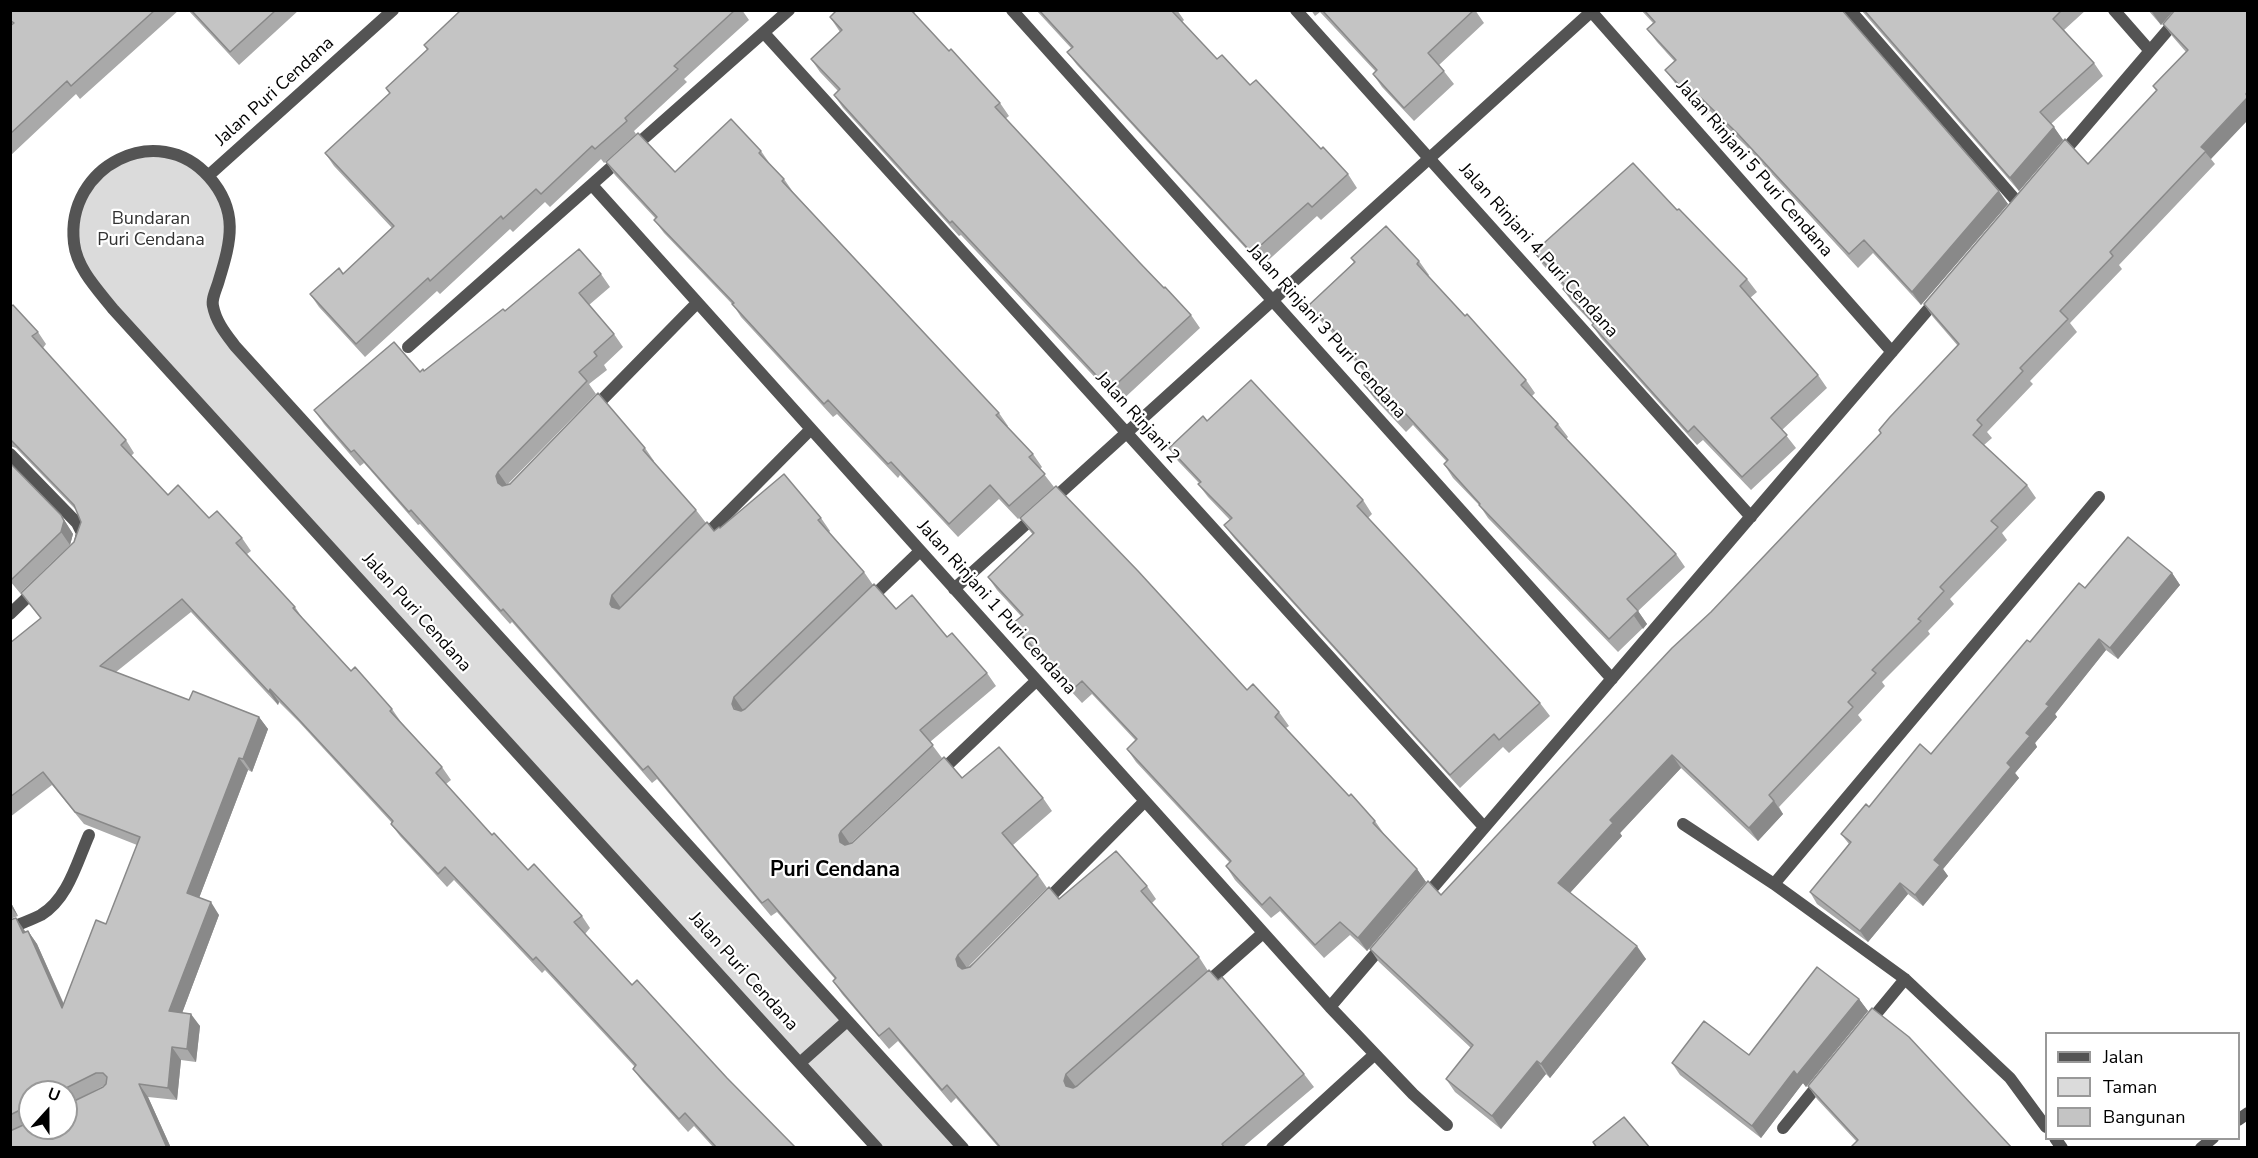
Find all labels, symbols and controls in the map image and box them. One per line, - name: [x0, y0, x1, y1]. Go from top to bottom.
- street label: Jalan Puri Cendana: [211, 33, 339, 151]
- street label: Jalan Rinjani 5 Puri Cendana: [1671, 76, 1837, 262]
- street label: Jalan Rinjani 4 Puri Cendana: [1454, 159, 1622, 343]
- park label: Bundaran Puri Cendana: [97, 209, 205, 252]
- street label: Jalan Rinjani 3 Puri Cendana: [1242, 240, 1410, 424]
- street label: Jalan Rinjani 2: [1090, 368, 1184, 468]
- street label: Jalan Rinjani 1 Puri Cendana: [912, 516, 1080, 700]
- street label: Jalan Puri Cendana: [357, 549, 475, 677]
- district label: Puri Cendana: [770, 858, 900, 884]
- street label: Jalan Puri Cendana: [684, 908, 802, 1036]
- legend: [2045, 1032, 2240, 1140]
- text: Jalan: [2103, 1045, 2143, 1069]
- text: Taman: [2103, 1075, 2157, 1099]
- north arrow: [18, 1080, 78, 1140]
- text: U: [44, 1083, 63, 1107]
- text: Bangunan: [2103, 1105, 2186, 1129]

